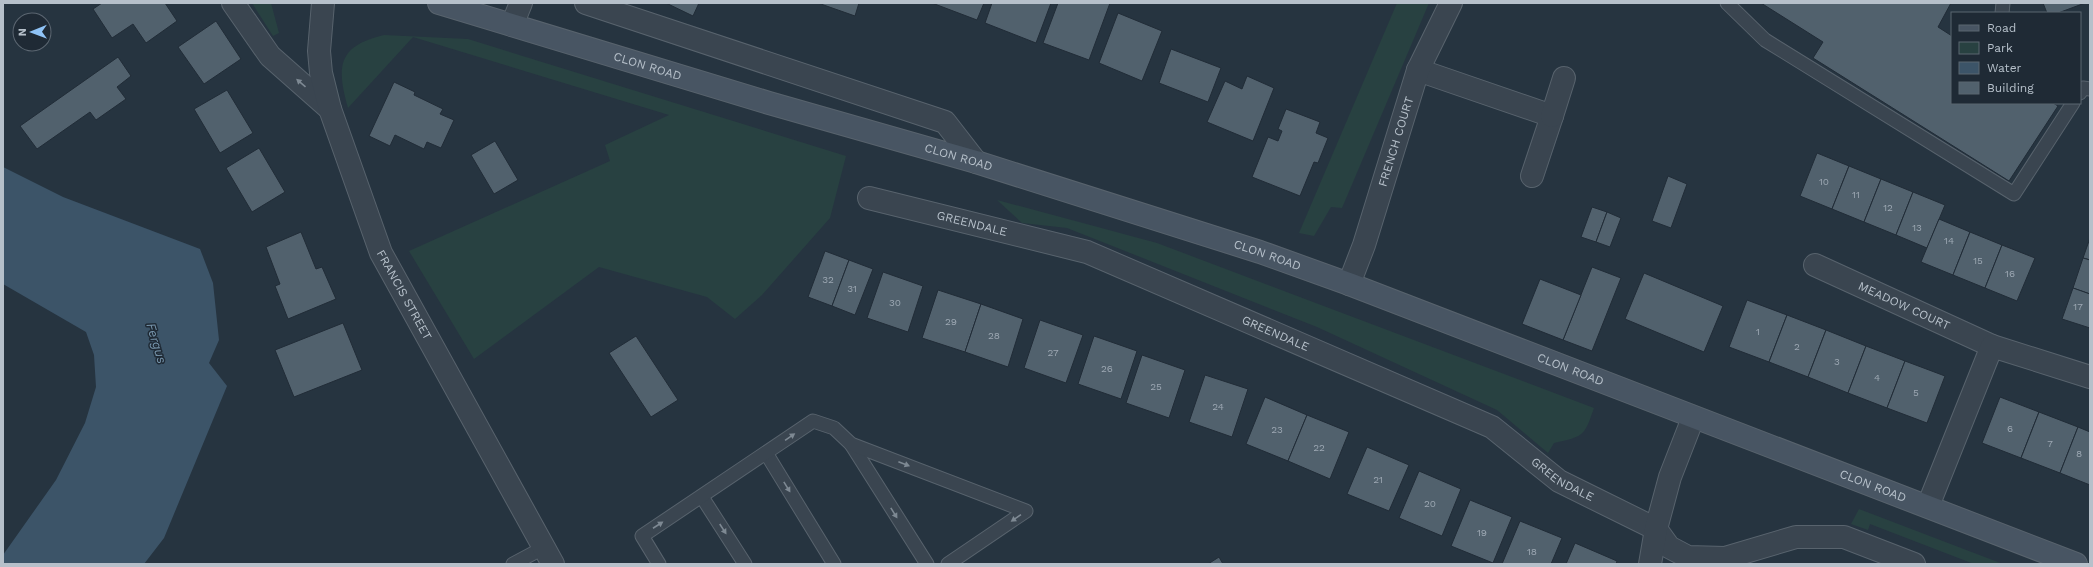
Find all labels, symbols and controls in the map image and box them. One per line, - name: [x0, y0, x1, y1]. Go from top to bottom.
- north arrow: [12, 12, 52, 52]
- legend: [1951, 12, 2081, 104]
- text: Road: [1987, 21, 2016, 35]
- text: N: [16, 28, 29, 36]
- text: Park: [1987, 41, 2013, 55]
- street label: CLON ROAD: [612, 49, 683, 83]
- text: Water: [1987, 61, 2022, 75]
- one-way arrow: [296, 79, 306, 88]
- text: Building: [1987, 81, 2034, 95]
- street label: FRENCH COURT: [1375, 95, 1416, 188]
- street label: CLON ROAD: [923, 141, 994, 174]
- house number: 10: [1819, 176, 1829, 187]
- house number: 11: [1852, 189, 1860, 200]
- house number: 12: [1883, 202, 1893, 213]
- street label: GREENDALE: [935, 208, 1009, 239]
- house number: 13: [1912, 222, 1922, 233]
- house number: 14: [1944, 235, 1954, 246]
- street label: CLON ROAD: [1232, 237, 1303, 273]
- street label: FRANCIS STREET: [374, 247, 435, 342]
- house number: 15: [1973, 255, 1983, 266]
- house number: 16: [2005, 268, 2015, 279]
- house number: 32: [822, 274, 834, 285]
- street label: MEADOW COURT: [1856, 279, 1952, 333]
- house number: 31: [847, 283, 857, 294]
- house number: 30: [889, 297, 901, 308]
- house number: 17: [2073, 301, 2083, 312]
- street label: GREENDALE: [1240, 313, 1312, 354]
- house number: 29: [945, 316, 957, 327]
- water label: Fergus: [143, 321, 170, 366]
- house number: 1: [1756, 326, 1760, 337]
- house number: 28: [988, 330, 1000, 341]
- house number: 2: [1794, 341, 1800, 352]
- house number: 27: [1047, 347, 1059, 358]
- street label: CLON ROAD: [1535, 350, 1606, 388]
- house number: 3: [1834, 356, 1840, 367]
- house number: 26: [1101, 363, 1113, 374]
- house number: 4: [1874, 372, 1880, 383]
- house number: 25: [1150, 381, 1162, 392]
- house number: 5: [1913, 387, 1919, 398]
- house number: 24: [1212, 401, 1224, 412]
- house number: 6: [2007, 423, 2013, 434]
- house number: 23: [1271, 424, 1283, 435]
- one-way arrow: [784, 433, 795, 441]
- house number: 7: [2047, 438, 2053, 449]
- house number: 22: [1313, 442, 1325, 453]
- house number: 8: [2076, 448, 2082, 459]
- street label: GREENDALE: [1528, 454, 1597, 504]
- one-way arrow: [898, 462, 910, 468]
- street label: CLON ROAD: [1838, 467, 1908, 505]
- house number: 21: [1373, 474, 1383, 485]
- one-way arrow: [783, 481, 790, 492]
- house number: 20: [1424, 498, 1436, 509]
- one-way arrow: [891, 507, 898, 518]
- one-way arrow: [1011, 514, 1021, 522]
- one-way arrow: [653, 521, 663, 529]
- one-way arrow: [719, 524, 726, 535]
- house number: 19: [1477, 527, 1487, 538]
- house number: 18: [1527, 546, 1537, 557]

